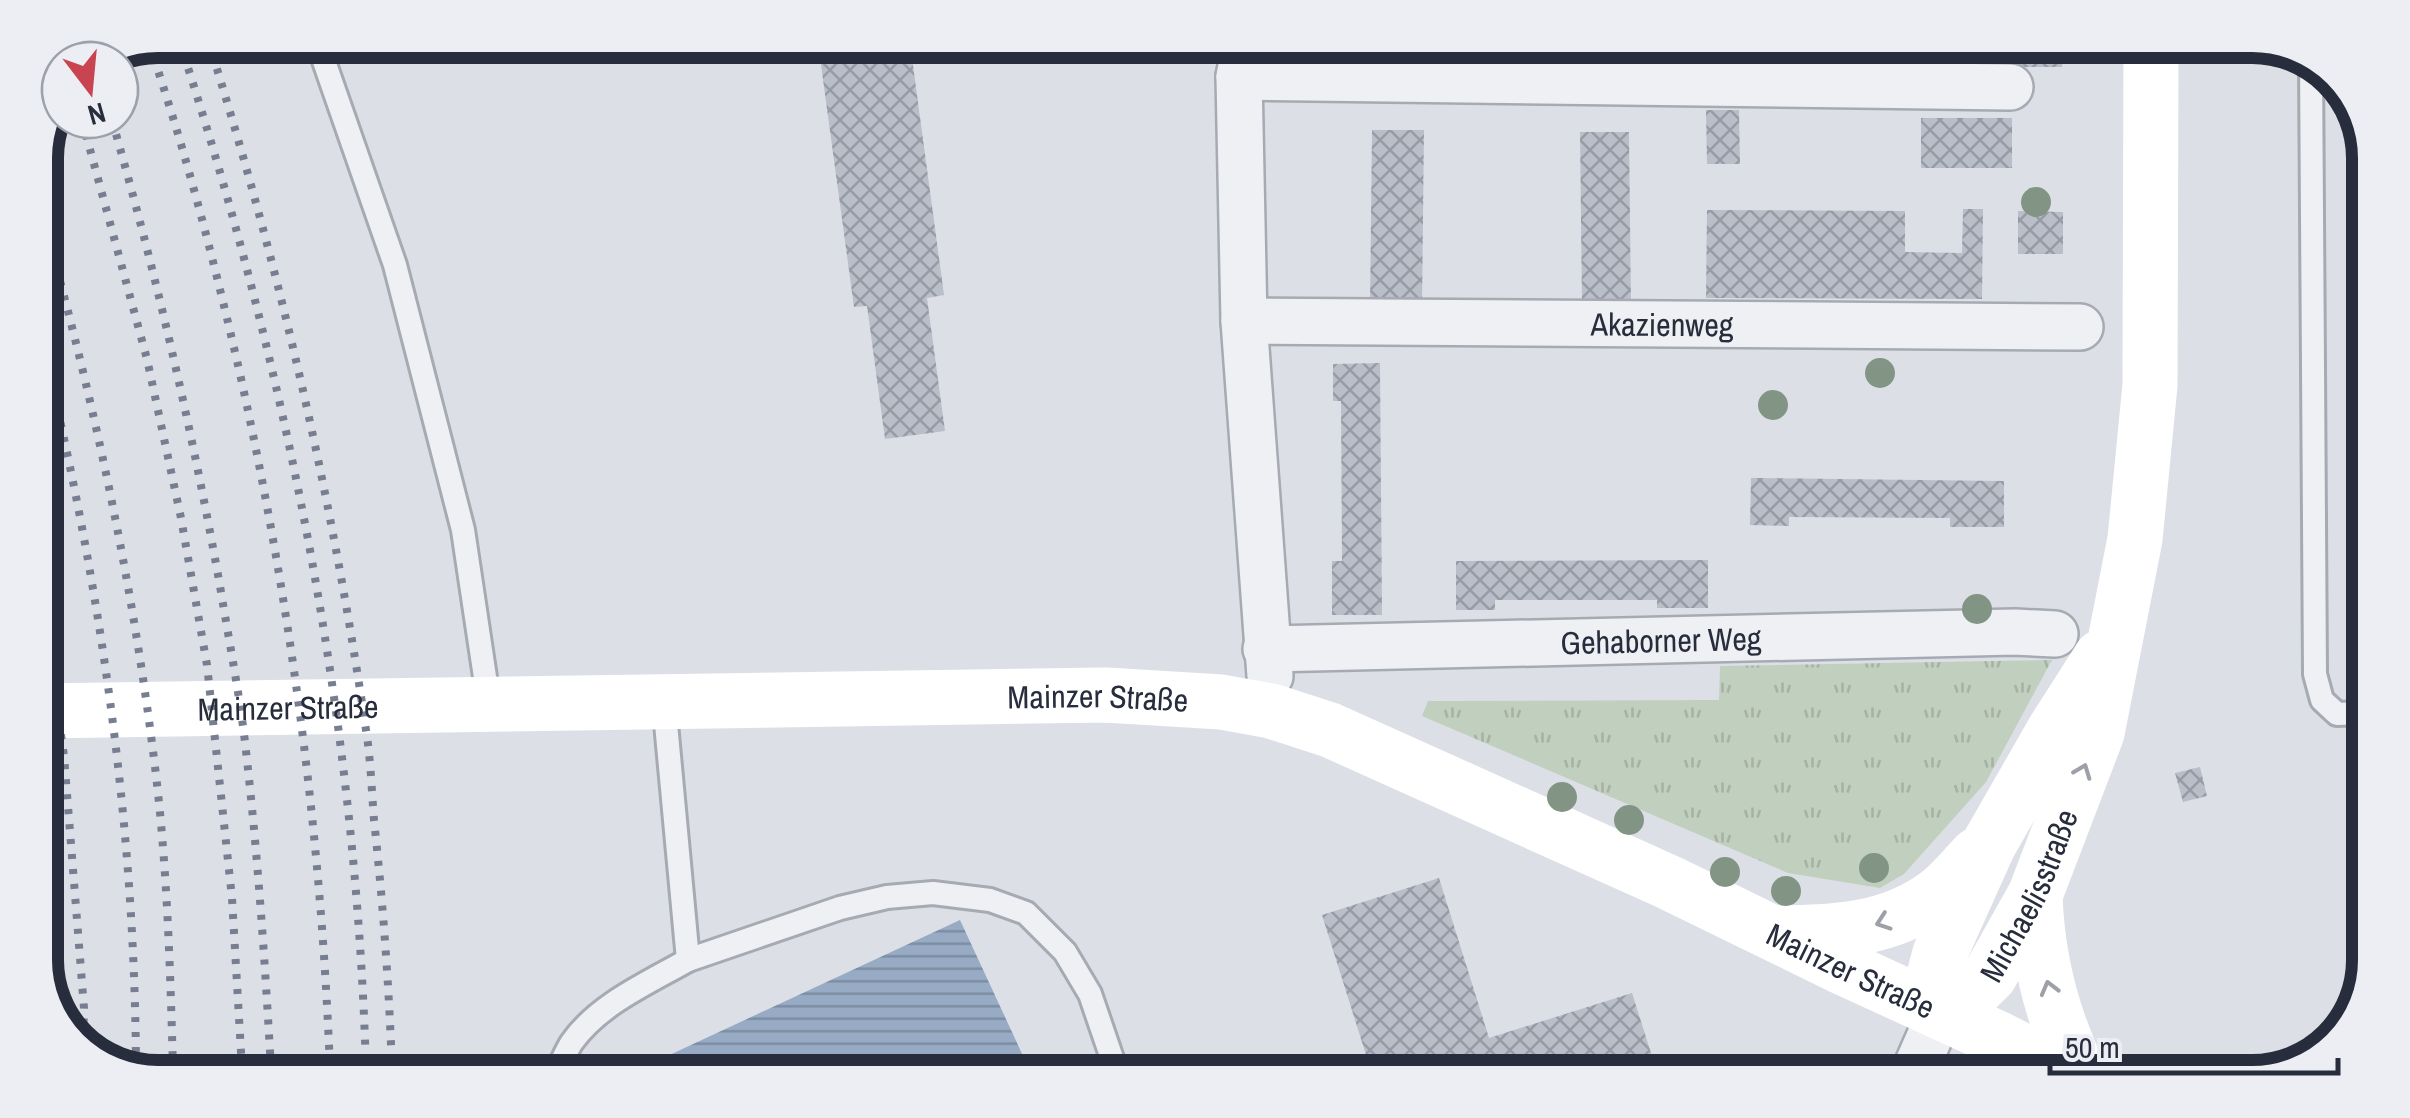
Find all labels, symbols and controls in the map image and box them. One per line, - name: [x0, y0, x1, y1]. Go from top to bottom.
- north arrow: [40, 40, 140, 140]
- text: N: [84, 93, 110, 135]
- street label: Akazienweg: [1589, 302, 1734, 346]
- street label: Gehaborner Weg: [1560, 616, 1762, 664]
- street label: Mainzer Straße: [1007, 673, 1189, 721]
- street label: Mainzer Straße: [197, 684, 379, 730]
- one-way arrow: [2071, 763, 2091, 781]
- street label: Michaelisstraße: [1969, 803, 2087, 989]
- one-way arrow: [1876, 910, 1893, 930]
- street label: Mainzer Straße: [1760, 912, 1942, 1028]
- one-way arrow: [2040, 980, 2061, 997]
- scale bar: [2050, 1013, 2338, 1075]
- text: 50 m: [2065, 1027, 2120, 1067]

